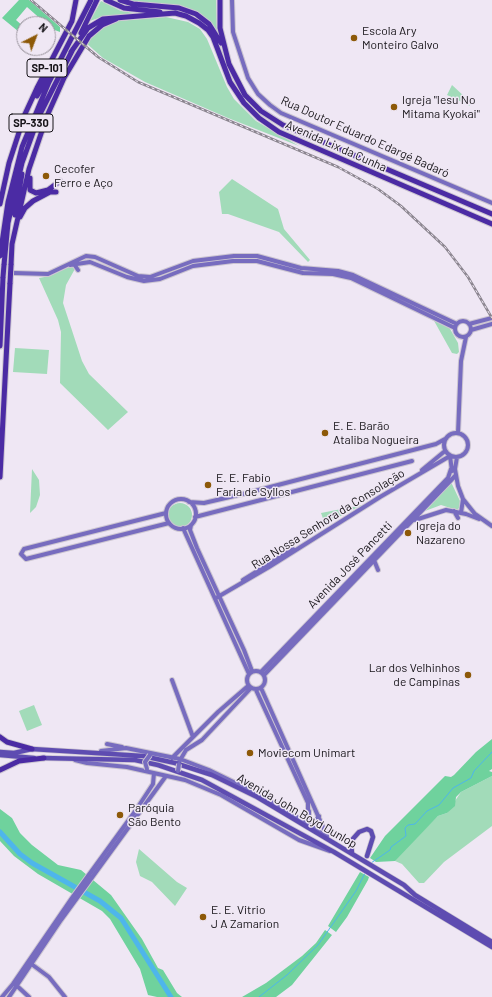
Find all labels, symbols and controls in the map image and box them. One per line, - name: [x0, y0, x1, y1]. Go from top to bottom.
- north arrow: [16, 16, 56, 56]
- text: N: [37, 20, 51, 35]
- place label: Escola Ary Monteiro Galvo: [362, 24, 439, 52]
- marker: Escola Ary Monteiro Galvo: [349, 33, 359, 43]
- road number: SP-101: [27, 59, 67, 77]
- street label: Rua Doutor Eduardo Edargé Badaró: [279, 93, 451, 181]
- place label: Igreja "Iesu No Mitama Kyokai": [402, 93, 480, 121]
- marker: Igreja "Iesu No Mitama Kyokai": [389, 102, 399, 112]
- road number: SP-330: [9, 114, 53, 132]
- street label: Avenida Lix da Cunha: [283, 117, 389, 175]
- place label: Cecofer Ferro e Aço: [54, 162, 113, 190]
- marker: Cecofer Ferro e Aço: [41, 171, 51, 181]
- place label: E. E. Barão Ataliba Nogueira: [333, 419, 419, 447]
- marker: E. E. Barão Ataliba Nogueira: [320, 428, 330, 438]
- street label: Rua Nossa Senhora da Consolação: [249, 466, 407, 572]
- place label: E. E. Fabio Faria de Syllos: [216, 471, 290, 499]
- marker: E. E. Fabio Faria de Syllos: [203, 480, 213, 490]
- street label: Avenida José Pancetti: [305, 518, 395, 612]
- place label: Igreja do Nazareno: [416, 519, 465, 547]
- marker: Igreja do Nazareno: [403, 528, 413, 538]
- place label: Lar dos Velhinhos de Campinas: [369, 661, 460, 689]
- marker: Lar dos Velhinhos de Campinas: [463, 670, 473, 680]
- place label: Moviecom Unimart: [258, 746, 355, 760]
- marker: Moviecom Unimart: [245, 748, 255, 758]
- street label: Avenida John Boyd Dunlop: [234, 771, 360, 851]
- place label: Paróquia São Bento: [128, 801, 181, 829]
- marker: Paróquia São Bento: [115, 810, 125, 820]
- place label: E. E. Vitrio J A Zamarion: [211, 903, 279, 931]
- marker: E. E. Vitrio J A Zamarion: [198, 912, 208, 922]

